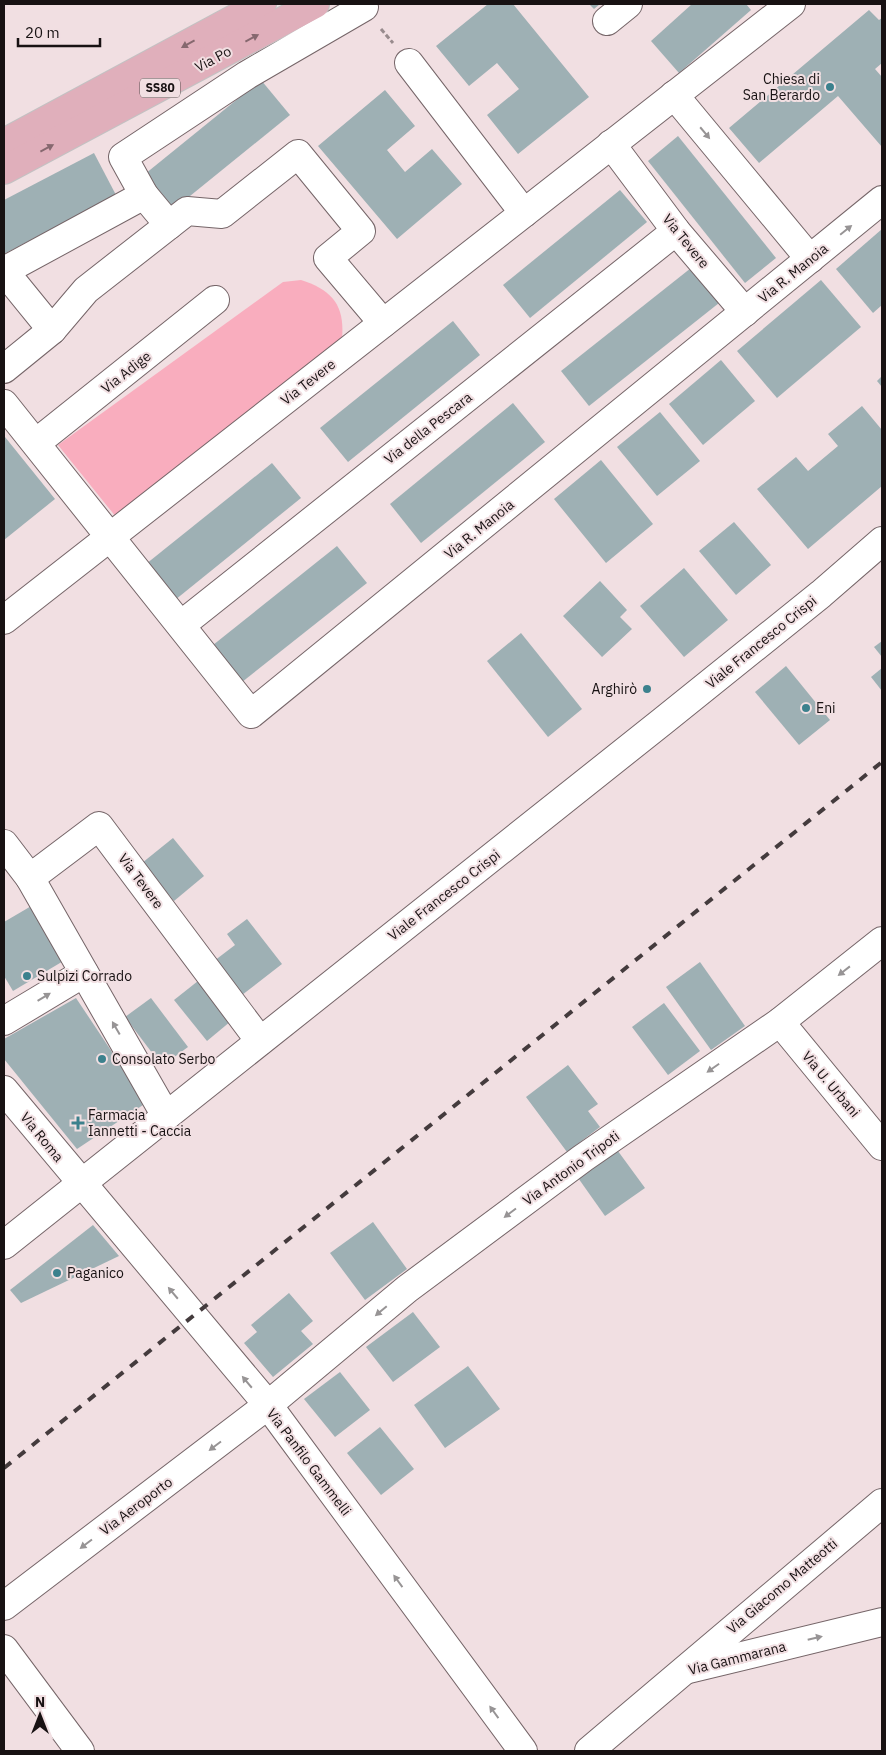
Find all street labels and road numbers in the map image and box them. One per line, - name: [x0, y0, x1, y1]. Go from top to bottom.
- street label: Via Po: [192, 42, 235, 76]
- road number: SS80: [140, 78, 180, 98]
- street label: Via Tevere: [659, 210, 714, 272]
- street label: Via R. Manoia: [755, 239, 832, 307]
- street label: Via Adige: [97, 347, 155, 397]
- street label: Via Tevere: [277, 355, 339, 409]
- street label: Via della Pescara: [380, 388, 476, 468]
- street label: Via R. Manoia: [441, 495, 518, 563]
- street label: Viale Francesco Crispi: [702, 592, 820, 692]
- street label: Viale Francesco Crispi: [384, 846, 504, 944]
- street label: Via Tevere: [114, 850, 168, 912]
- street label: Via U. Urbani: [798, 1047, 864, 1121]
- street label: Via Roma: [16, 1108, 68, 1166]
- street label: Via Antonio Tripoti: [519, 1127, 623, 1209]
- street label: Via Panfilo Gammelli: [263, 1405, 355, 1519]
- street label: Via Aeroporto: [96, 1473, 176, 1539]
- street label: Via Giacomo Matteotti: [723, 1534, 841, 1638]
- street label: Via Gammarana: [686, 1637, 788, 1679]

